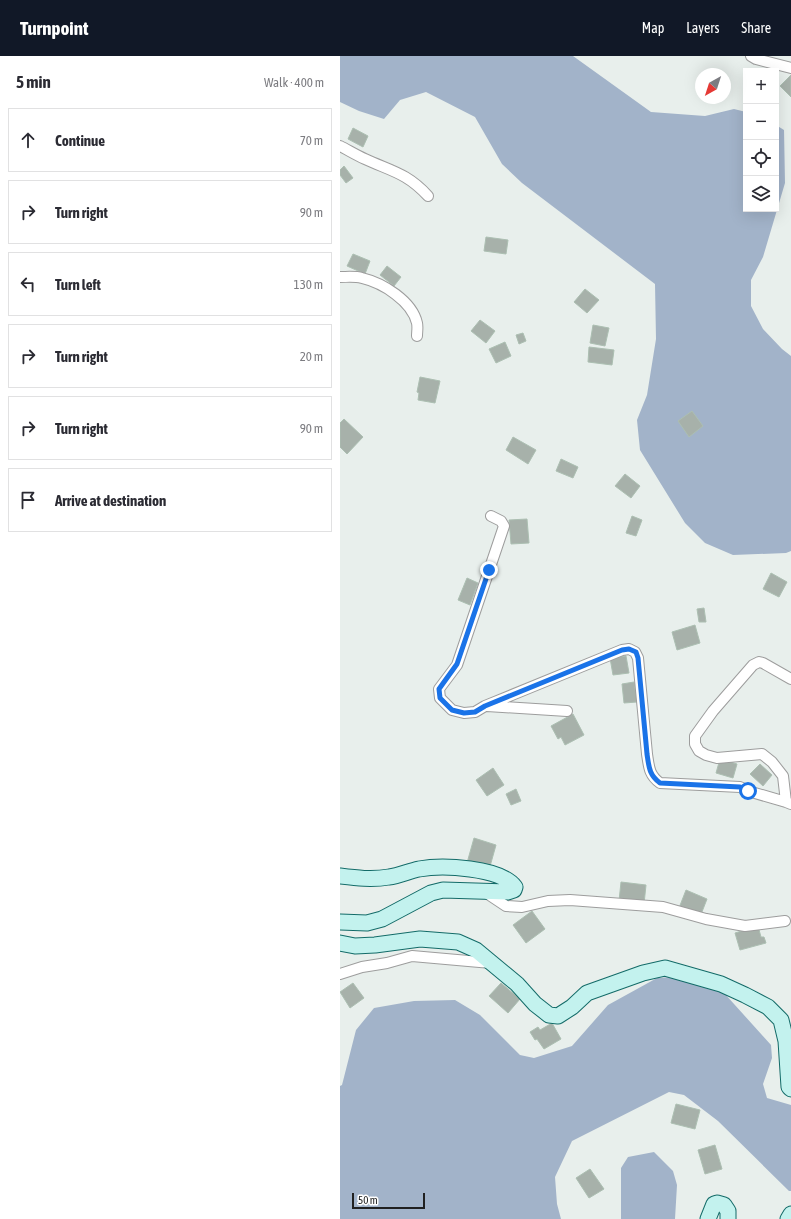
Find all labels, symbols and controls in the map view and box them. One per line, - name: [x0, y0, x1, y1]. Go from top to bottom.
- text: Turnpoint: [20, 17, 88, 39]
- text: Map: [642, 20, 664, 36]
- text: Layers: [686, 20, 719, 36]
- text: Share: [741, 20, 771, 36]
- north arrow: [695, 68, 731, 104]
- map controls: [743, 68, 779, 212]
- button: +: [743, 68, 779, 104]
- text: 5 min: [16, 72, 51, 92]
- text: Walk · 400 m: [264, 75, 324, 90]
- button: −: [743, 104, 779, 140]
- icon: ahead: [17, 129, 39, 151]
- text: Continue: [55, 132, 105, 149]
- text: 70 m: [300, 133, 323, 148]
- button: locate: [743, 140, 779, 176]
- button: layers: [743, 176, 779, 212]
- icon: right: [17, 201, 39, 223]
- text: Turn right: [55, 204, 108, 221]
- text: 90 m: [300, 205, 323, 220]
- icon: left: [17, 273, 39, 295]
- text: Turn left: [55, 276, 101, 293]
- text: 130 m: [294, 277, 323, 292]
- icon: right: [17, 345, 39, 367]
- text: Turn right: [55, 348, 108, 365]
- text: 20 m: [300, 349, 323, 364]
- icon: right: [17, 417, 39, 439]
- text: Turn right: [55, 420, 108, 437]
- text: 90 m: [300, 421, 323, 436]
- icon: arrive: [17, 489, 39, 511]
- text: Arrive at destination: [55, 492, 166, 509]
- route end: [480, 561, 498, 579]
- route start: [739, 782, 757, 800]
- scale bar: [352, 1191, 425, 1210]
- text: 50 m: [358, 1194, 378, 1206]

